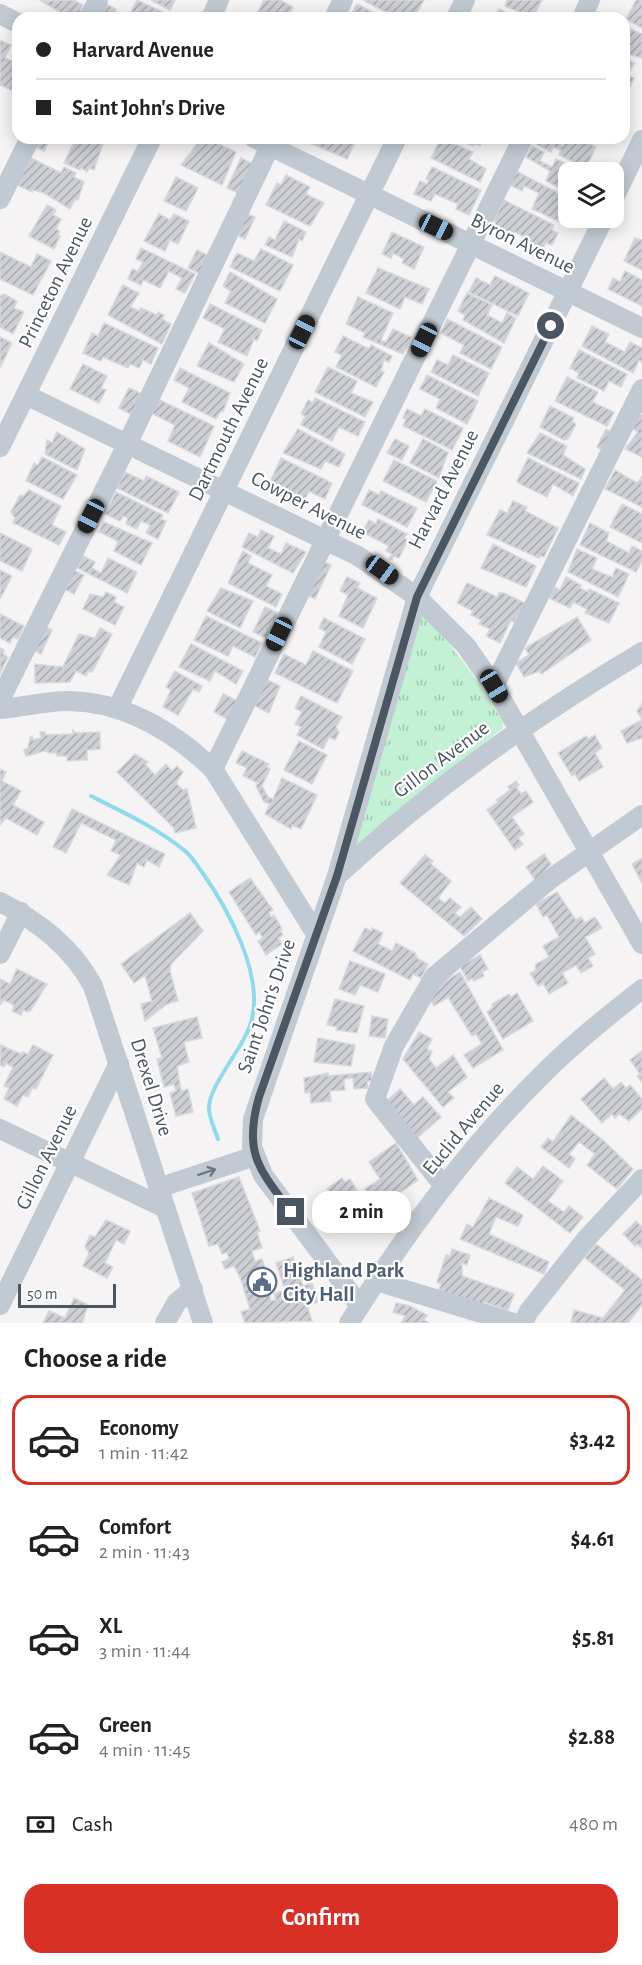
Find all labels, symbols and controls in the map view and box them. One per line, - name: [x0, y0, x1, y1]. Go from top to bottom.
- text: Harvard Avenue: [72, 39, 214, 61]
- text: Saint John's Drive: [72, 97, 225, 119]
- map controls: [558, 162, 624, 228]
- button: layers: [558, 162, 624, 228]
- street label: Byron Avenue: [468, 209, 578, 278]
- car: [416, 211, 456, 243]
- street label: Princeton Avenue: [15, 213, 96, 351]
- car: [286, 312, 318, 352]
- route start: [537, 312, 564, 339]
- car: [408, 320, 440, 360]
- street label: Dartmouth Avenue: [185, 354, 272, 504]
- street label: Harvard Avenue: [404, 426, 483, 552]
- street label: Cowper Avenue: [248, 467, 370, 544]
- car: [75, 496, 107, 536]
- car: [362, 552, 402, 588]
- car: [263, 614, 295, 654]
- car: [477, 666, 511, 706]
- street label: Gillon Avenue: [390, 717, 493, 802]
- street label: Saint John's Drive: [234, 936, 299, 1076]
- street label: Drexel Drive: [127, 1036, 176, 1138]
- street label: Euclid Avenue: [419, 1078, 508, 1179]
- street label: Gillon Avenue: [12, 1102, 81, 1213]
- one-way arrow: [197, 1166, 216, 1177]
- callout: 2 min: [312, 1191, 411, 1233]
- route end: [277, 1198, 304, 1225]
- text: 2 min: [339, 1202, 384, 1222]
- place label: Highland Park City Hall: [283, 1260, 405, 1305]
- public building icon: Highland Park City Hall: [246, 1266, 278, 1298]
- scale bar: [18, 1281, 116, 1308]
- text: 50 m: [27, 1286, 58, 1302]
- text: Choose a ride: [24, 1345, 167, 1372]
- icon: car: [27, 1413, 81, 1467]
- text: Economy: [99, 1417, 179, 1439]
- text: $3.42: [569, 1429, 615, 1451]
- text: 1 min · 11:42: [99, 1443, 189, 1463]
- icon: car: [27, 1512, 81, 1566]
- text: Comfort: [99, 1516, 171, 1538]
- text: $4.61: [570, 1528, 615, 1550]
- text: 2 min · 11:43: [99, 1542, 190, 1562]
- icon: car: [27, 1611, 81, 1665]
- text: XL: [99, 1615, 122, 1637]
- text: $5.81: [572, 1627, 615, 1649]
- text: 3 min · 11:44: [99, 1641, 190, 1661]
- icon: car: [27, 1710, 81, 1764]
- text: Green: [99, 1714, 152, 1736]
- text: $2.88: [568, 1726, 615, 1748]
- text: 4 min · 11:45: [99, 1740, 191, 1760]
- icon: cash: [24, 1808, 57, 1841]
- text: Cash: [72, 1813, 113, 1835]
- text: 480 m: [569, 1814, 618, 1834]
- button: Confirm: [24, 1884, 618, 1953]

